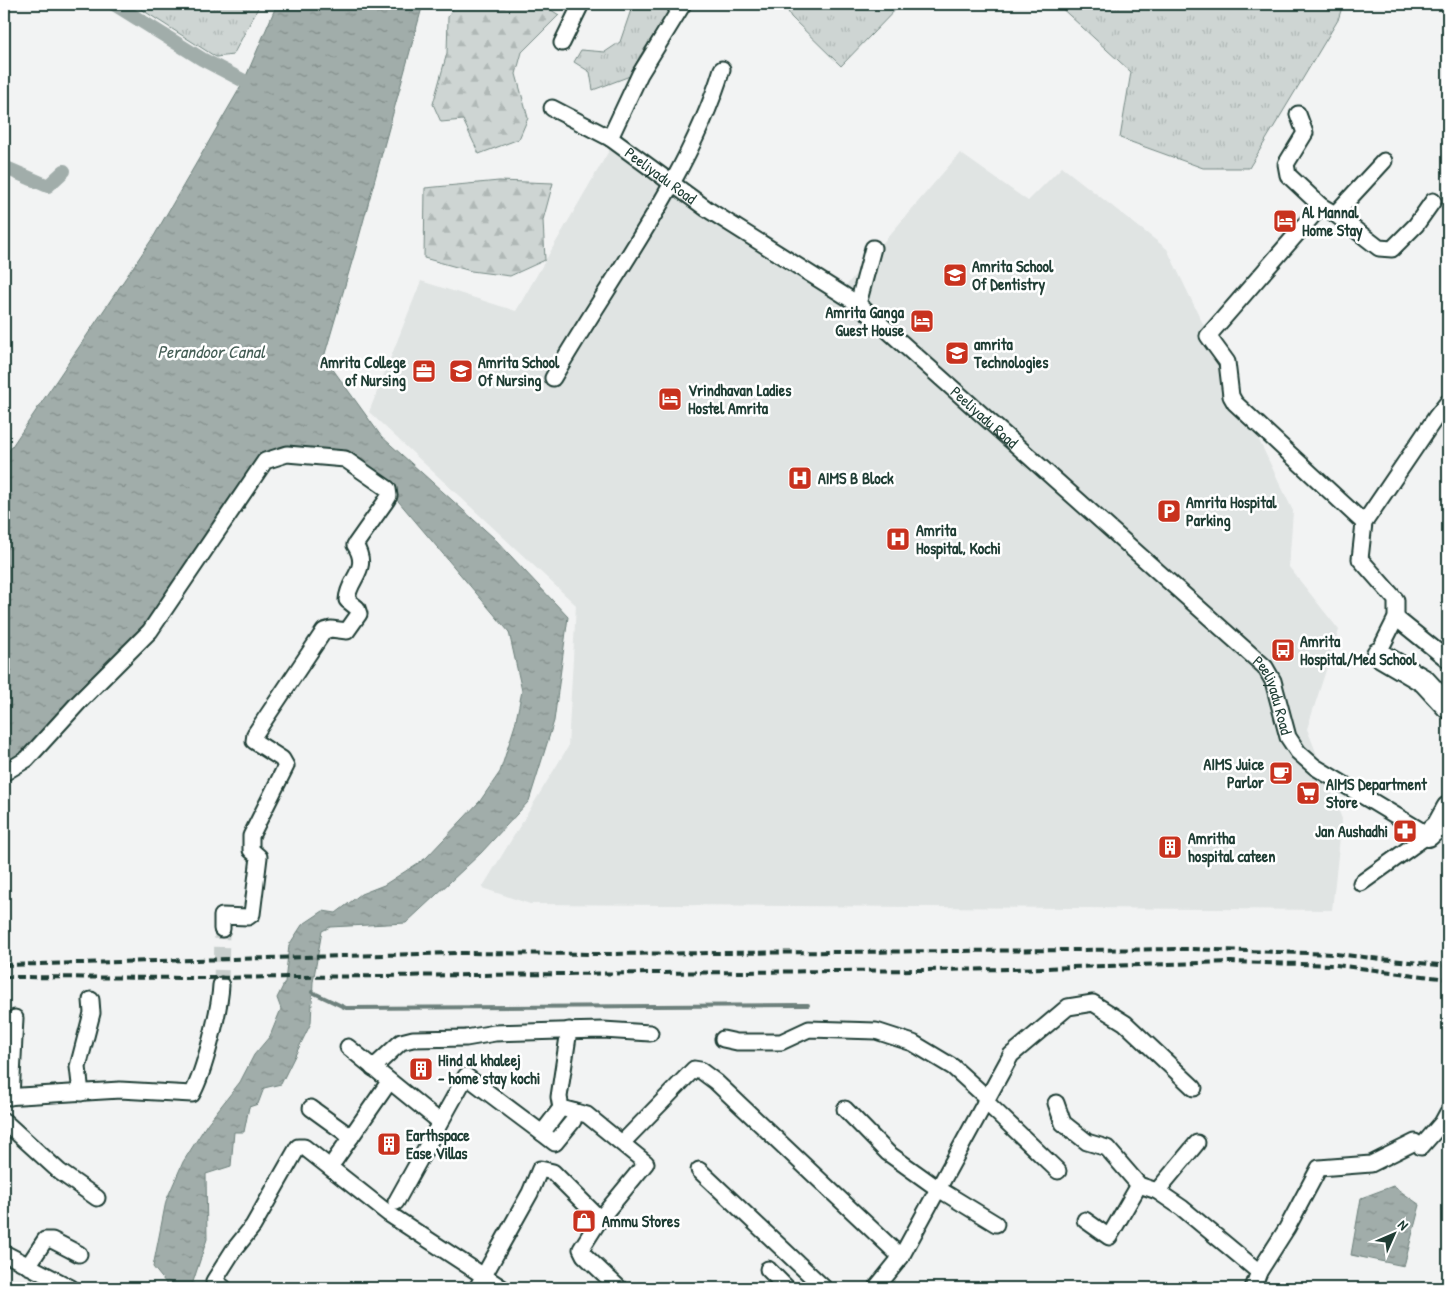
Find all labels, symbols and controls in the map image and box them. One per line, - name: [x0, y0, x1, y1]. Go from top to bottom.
- street label: Peeliyadu Road: [621, 142, 701, 209]
- place label: Al Mannal Home Stay: [1302, 201, 1363, 242]
- hotel icon: Al Mannal Home Stay: [1272, 208, 1298, 234]
- place label: Amrita School Of Dentistry: [972, 255, 1054, 296]
- school or university icon: Amrita School Of Dentistry: [942, 262, 968, 288]
- place label: Amrita Ganga Guest House: [826, 301, 905, 341]
- hotel icon: Amrita Ganga Guest House: [909, 308, 935, 334]
- place label: amrita Technologies: [973, 333, 1049, 374]
- water label: Perandoor Canal: [157, 339, 266, 364]
- school or university icon: amrita Technologies: [944, 340, 970, 366]
- place label: Amrita College of Nursing: [320, 351, 407, 392]
- place label: Amrita School Of Nursing: [478, 351, 560, 392]
- office icon: Amrita College of Nursing: [411, 358, 437, 384]
- school or university icon: Amrita School Of Nursing: [448, 358, 474, 384]
- place label: Vrindhavan Ladies Hostel Amrita: [688, 379, 792, 419]
- street label: Peeliyadu Road: [946, 381, 1023, 453]
- hotel icon: Vrindhavan Ladies Hostel Amrita: [657, 386, 683, 412]
- hospital icon: AIMS B Block: [787, 465, 813, 491]
- place label: AIMS B Block: [818, 467, 894, 489]
- place label: Amrita Hospital Parking: [1186, 491, 1277, 532]
- parking icon: Amrita Hospital Parking: [1156, 498, 1182, 524]
- place label: Amrita Hospital, Kochi: [916, 519, 1001, 560]
- hospital icon: Amrita Hospital, Kochi: [885, 526, 911, 552]
- place label: Amrita Hospital/Med School: [1300, 630, 1417, 671]
- bus stop icon: Amrita Hospital/Med School: [1270, 637, 1296, 663]
- street label: Peeliyadu Road: [1248, 650, 1298, 737]
- place label: AIMS Juice Parlor: [1203, 753, 1265, 793]
- cafe icon: AIMS Juice Parlor: [1268, 760, 1294, 786]
- place label: AIMS Department Store: [1326, 773, 1427, 813]
- supermarket icon: AIMS Department Store: [1295, 780, 1321, 806]
- pharmacy icon: Jan Aushadhi: [1392, 818, 1418, 844]
- place label: Jan Aushadhi: [1315, 820, 1388, 842]
- place label: Amritha hospital cateen: [1188, 827, 1275, 868]
- building icon: Amritha hospital cateen: [1157, 834, 1183, 860]
- place label: Hind al khaleej - home stay kochi: [438, 1049, 540, 1090]
- building icon: Hind al khaleej - home stay kochi: [408, 1056, 434, 1082]
- place label: Earthspace Ease Villas: [406, 1124, 470, 1164]
- building icon: Earthspace Ease Villas: [376, 1131, 402, 1157]
- shop icon: Ammu Stores: [571, 1208, 597, 1234]
- place label: Ammu Stores: [602, 1210, 680, 1232]
- north arrow: [1370, 1210, 1420, 1260]
- text: N: [1394, 1215, 1413, 1234]

